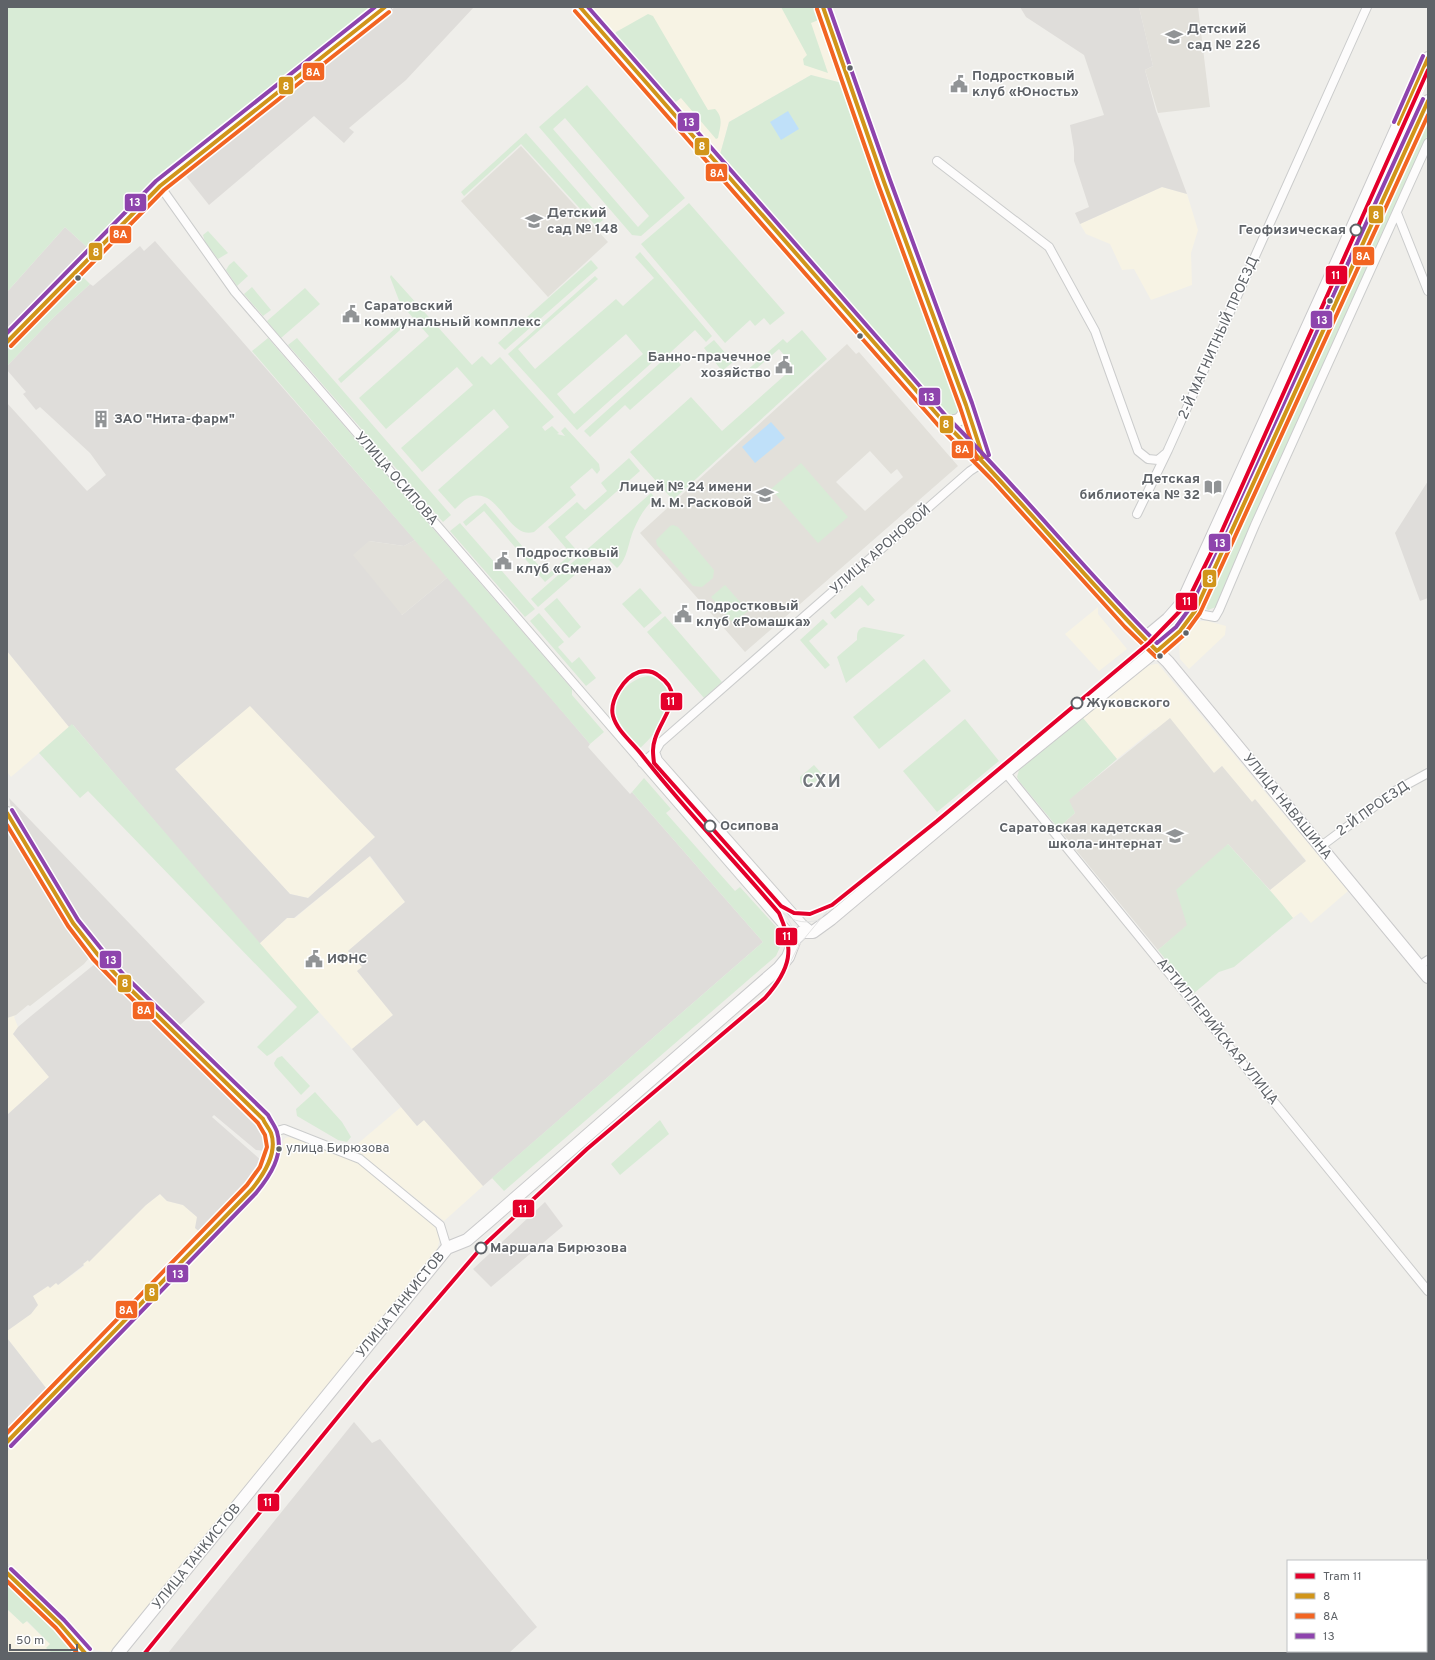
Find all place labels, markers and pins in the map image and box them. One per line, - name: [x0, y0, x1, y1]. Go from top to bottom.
- place label: Детский сад № 226: [1187, 21, 1261, 54]
- school or university icon: Детский сад № 226: [1164, 27, 1184, 47]
- unlabelled marker: [845, 63, 855, 73]
- place label: Подростковый клуб «Юность»: [972, 68, 1079, 101]
- public building icon: Подростковый клуб «Юность»: [949, 74, 969, 94]
- place label: Детский сад № 148: [547, 205, 618, 238]
- school or university icon: Детский сад № 148: [524, 211, 544, 231]
- place label: Геофизическая: [1238, 222, 1346, 239]
- marker: Геофизическая: [1349, 223, 1363, 237]
- unlabelled marker: [73, 273, 83, 283]
- unlabelled marker: [1325, 296, 1335, 306]
- place label: Саратовский коммунальный комплекс: [364, 298, 541, 331]
- public building icon: Саратовский коммунальный комплекс: [341, 304, 361, 324]
- unlabelled marker: [855, 331, 865, 341]
- place label: Банно-прачечное хозяйство: [648, 349, 771, 382]
- public building icon: Банно-прачечное хозяйство: [774, 355, 794, 375]
- building icon: ЗАО "Нита-фарм": [91, 409, 111, 429]
- place label: ЗАО "Нита-фарм": [114, 411, 235, 428]
- place label: Детская библиотека № 32: [1080, 471, 1200, 504]
- library icon: Детская библиотека № 32: [1203, 477, 1223, 497]
- place label: Лицей № 24 имени М. М. Расковой: [619, 479, 752, 512]
- school or university icon: Лицей № 24 имени М. М. Расковой: [755, 485, 775, 505]
- place label: Подростковый клуб «Смена»: [516, 545, 619, 578]
- public building icon: Подростковый клуб «Смена»: [493, 551, 513, 571]
- place label: Подростковый клуб «Ромашка»: [696, 598, 811, 631]
- public building icon: Подростковый клуб «Ромашка»: [673, 604, 693, 624]
- unlabelled marker: [1181, 628, 1191, 638]
- unlabelled marker: [1155, 651, 1165, 661]
- place label: Жуковского: [1086, 695, 1170, 712]
- marker: Жуковского: [1070, 696, 1084, 710]
- place label: Осипова: [720, 818, 779, 835]
- marker: Осипова: [703, 819, 717, 833]
- place label: Саратовская кадетская школа-интернат: [999, 820, 1162, 853]
- school or university icon: Саратовская кадетская школа-интернат: [1165, 826, 1185, 846]
- public building icon: ИФНС: [304, 949, 324, 969]
- place label: ИФНС: [327, 951, 367, 968]
- place label: улица Бирюзова: [286, 1141, 389, 1157]
- marker: улица Бирюзова: [274, 1144, 284, 1154]
- place label: Маршала Бирюзова: [490, 1240, 627, 1257]
- marker: Маршала Бирюзова: [474, 1241, 488, 1255]

